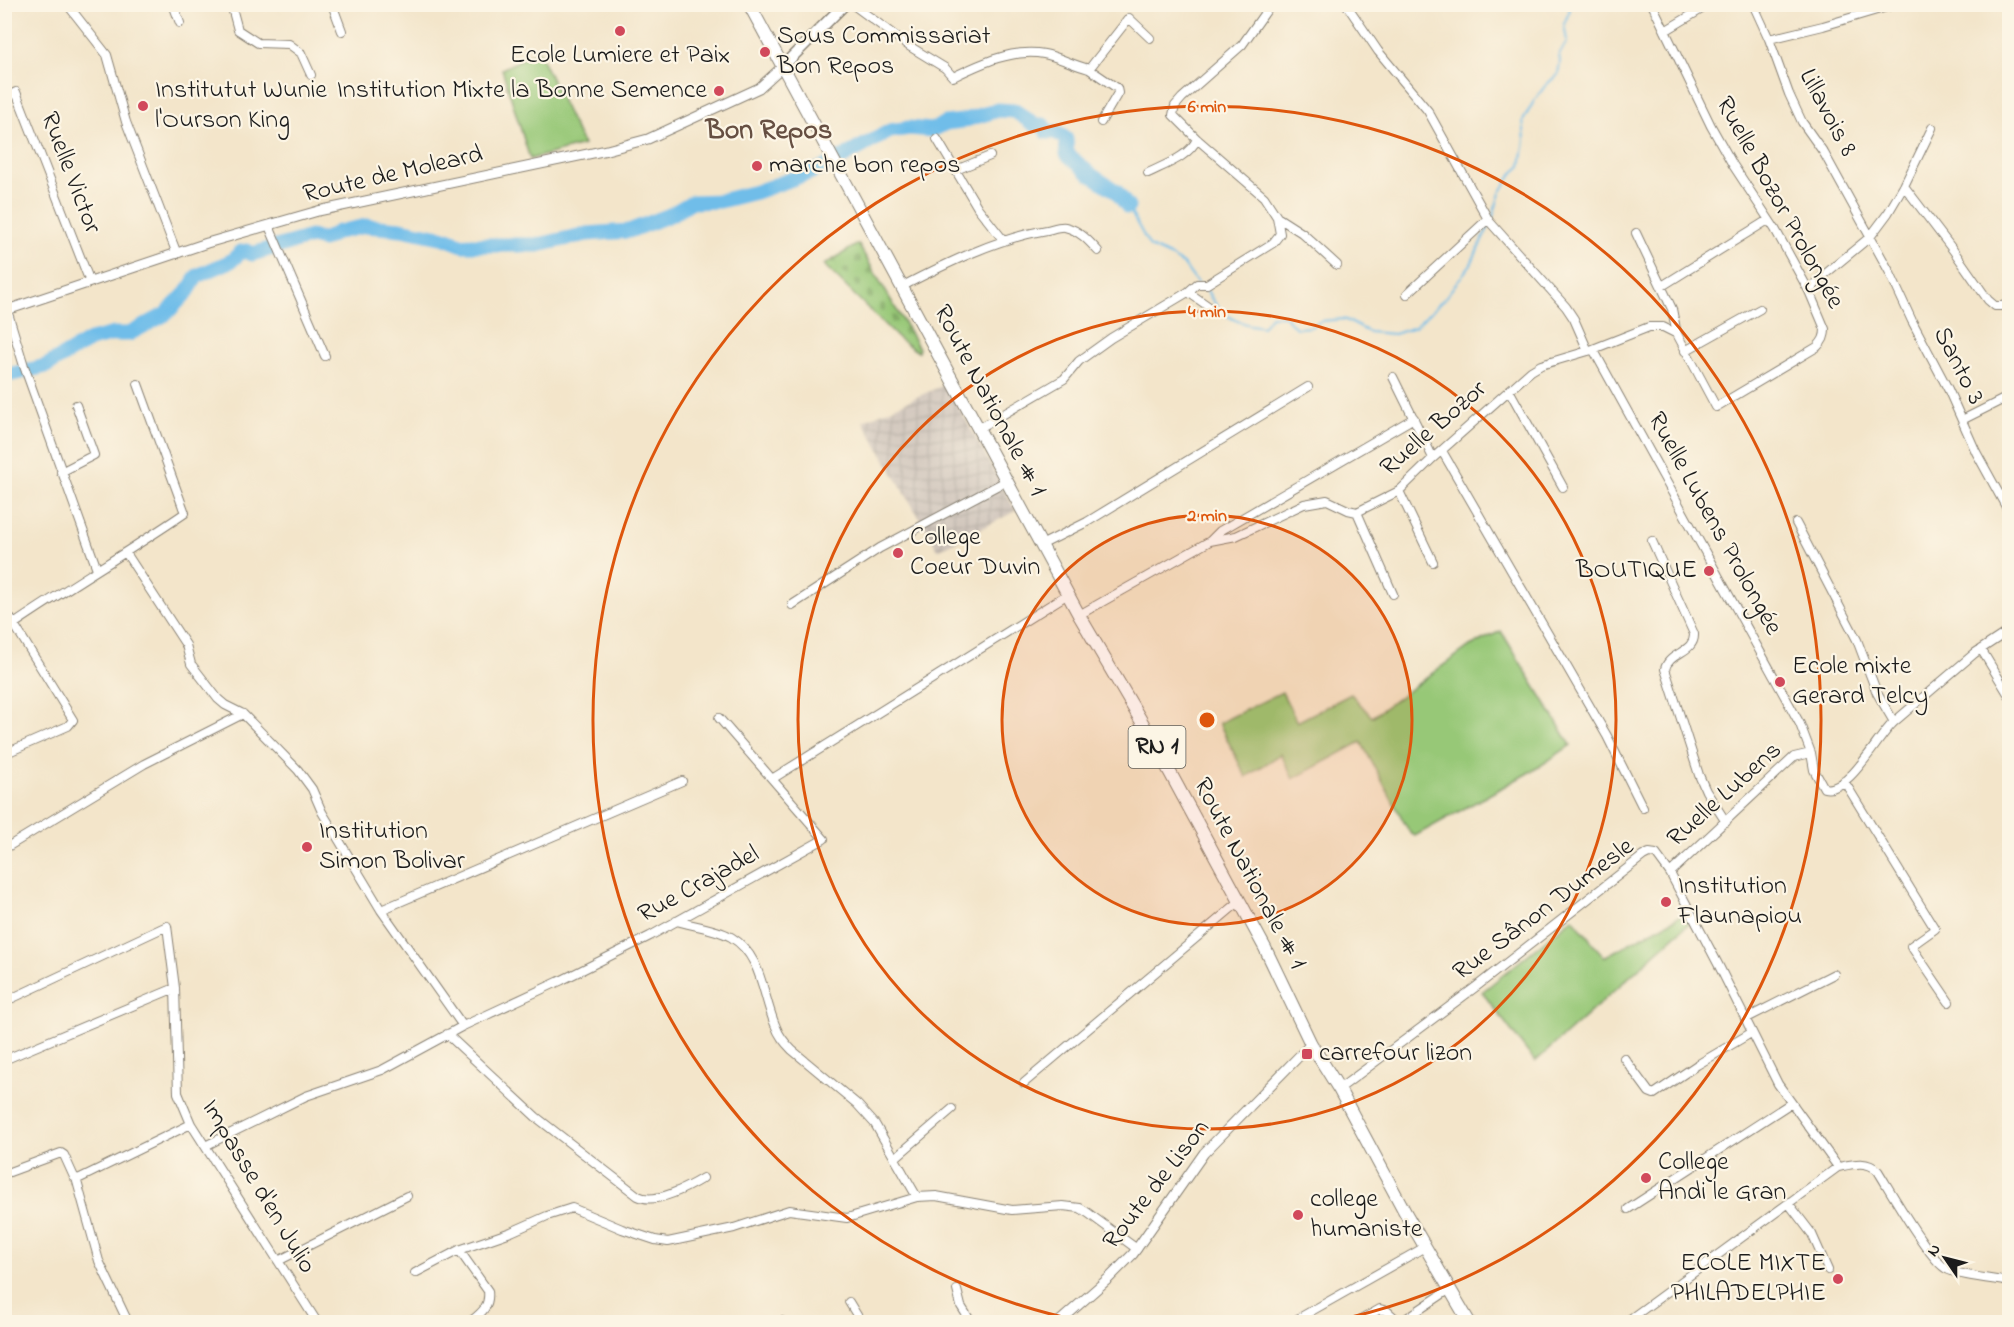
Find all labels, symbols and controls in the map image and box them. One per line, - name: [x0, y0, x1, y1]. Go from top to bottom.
- place label: Sous Commissariat Bon Repos: [776, 18, 991, 86]
- marker: Ecole Lumiere et Paix: [613, 24, 627, 38]
- place label: Ecole Lumiere et Paix: [510, 37, 730, 75]
- marker: Sous Commissariat Bon Repos: [758, 45, 772, 59]
- street label: Lillavois 8: [1788, 62, 1866, 164]
- place label: Institutut Wunie l'Ourson King: [155, 72, 327, 140]
- place label: Institution Mixte la Bonne Semence: [337, 72, 707, 110]
- marker: Institution Mixte la Bonne Semence: [712, 84, 726, 98]
- street label: Ruelle Bozor Prolongée: [1705, 90, 1853, 316]
- text: 6 min: [1188, 95, 1226, 121]
- marker: Institutut Wunie l'Ourson King: [136, 99, 150, 113]
- street label: Ruelle Victor: [29, 107, 111, 240]
- district label: Bon Repos: [704, 111, 832, 152]
- street label: Route de Moleard: [299, 136, 487, 214]
- place label: marche bon repos: [769, 147, 961, 185]
- marker: marche bon repos: [750, 159, 764, 173]
- street label: Route Nationale # 1: [922, 298, 1056, 504]
- text: 4 min: [1188, 300, 1226, 326]
- street label: Santo 3: [1922, 320, 1994, 412]
- street label: Ruelle Bozor: [1372, 371, 1497, 486]
- street label: Ruelle Lubens Prolongée: [1637, 405, 1791, 643]
- text: 2 min: [1186, 504, 1227, 530]
- place label: College Coeur Duvin: [910, 519, 1040, 587]
- marker: College Coeur Duvin: [891, 546, 905, 560]
- place label: BOUTIQUE: [1575, 552, 1697, 590]
- marker: BOUTIQUE: [1702, 564, 1716, 578]
- place label: Ecole mixte Gerard Telcy: [1792, 648, 1928, 716]
- marker: Ecole mixte Gerard Telcy: [1773, 675, 1787, 689]
- centre of rings: [1197, 710, 1217, 730]
- road number: RN 1: [1128, 726, 1186, 768]
- street label: Ruelle Lubens: [1659, 733, 1791, 857]
- street label: Route Nationale # 1: [1182, 771, 1316, 977]
- place label: Institution Simon Bolivar: [319, 813, 466, 881]
- street label: Rue Sânon Dumesle: [1445, 829, 1643, 991]
- street label: Rue Crajadel: [631, 836, 767, 934]
- marker: Institution Simon Bolivar: [300, 840, 314, 854]
- place label: Institution Flaunapiou: [1677, 868, 1802, 936]
- marker: Institution Flaunapiou: [1659, 895, 1673, 909]
- place label: carrefour lizon: [1319, 1035, 1472, 1073]
- marker: carrefour lizon: [1300, 1047, 1314, 1061]
- street label: Impasse d'en Julio: [191, 1093, 325, 1281]
- street label: Route de Lison: [1094, 1112, 1220, 1258]
- place label: College Andi le Gran: [1658, 1144, 1786, 1212]
- marker: College Andi le Gran: [1639, 1171, 1653, 1185]
- place label: college humaniste: [1310, 1181, 1423, 1249]
- marker: college humaniste: [1291, 1208, 1305, 1222]
- north arrow: [1915, 1228, 1975, 1288]
- text: N: [1921, 1239, 1947, 1262]
- place label: ECOLE MIXTE PHILADELPHIE: [1671, 1245, 1826, 1313]
- marker: ECOLE MIXTE PHILADELPHIE: [1831, 1272, 1845, 1286]

